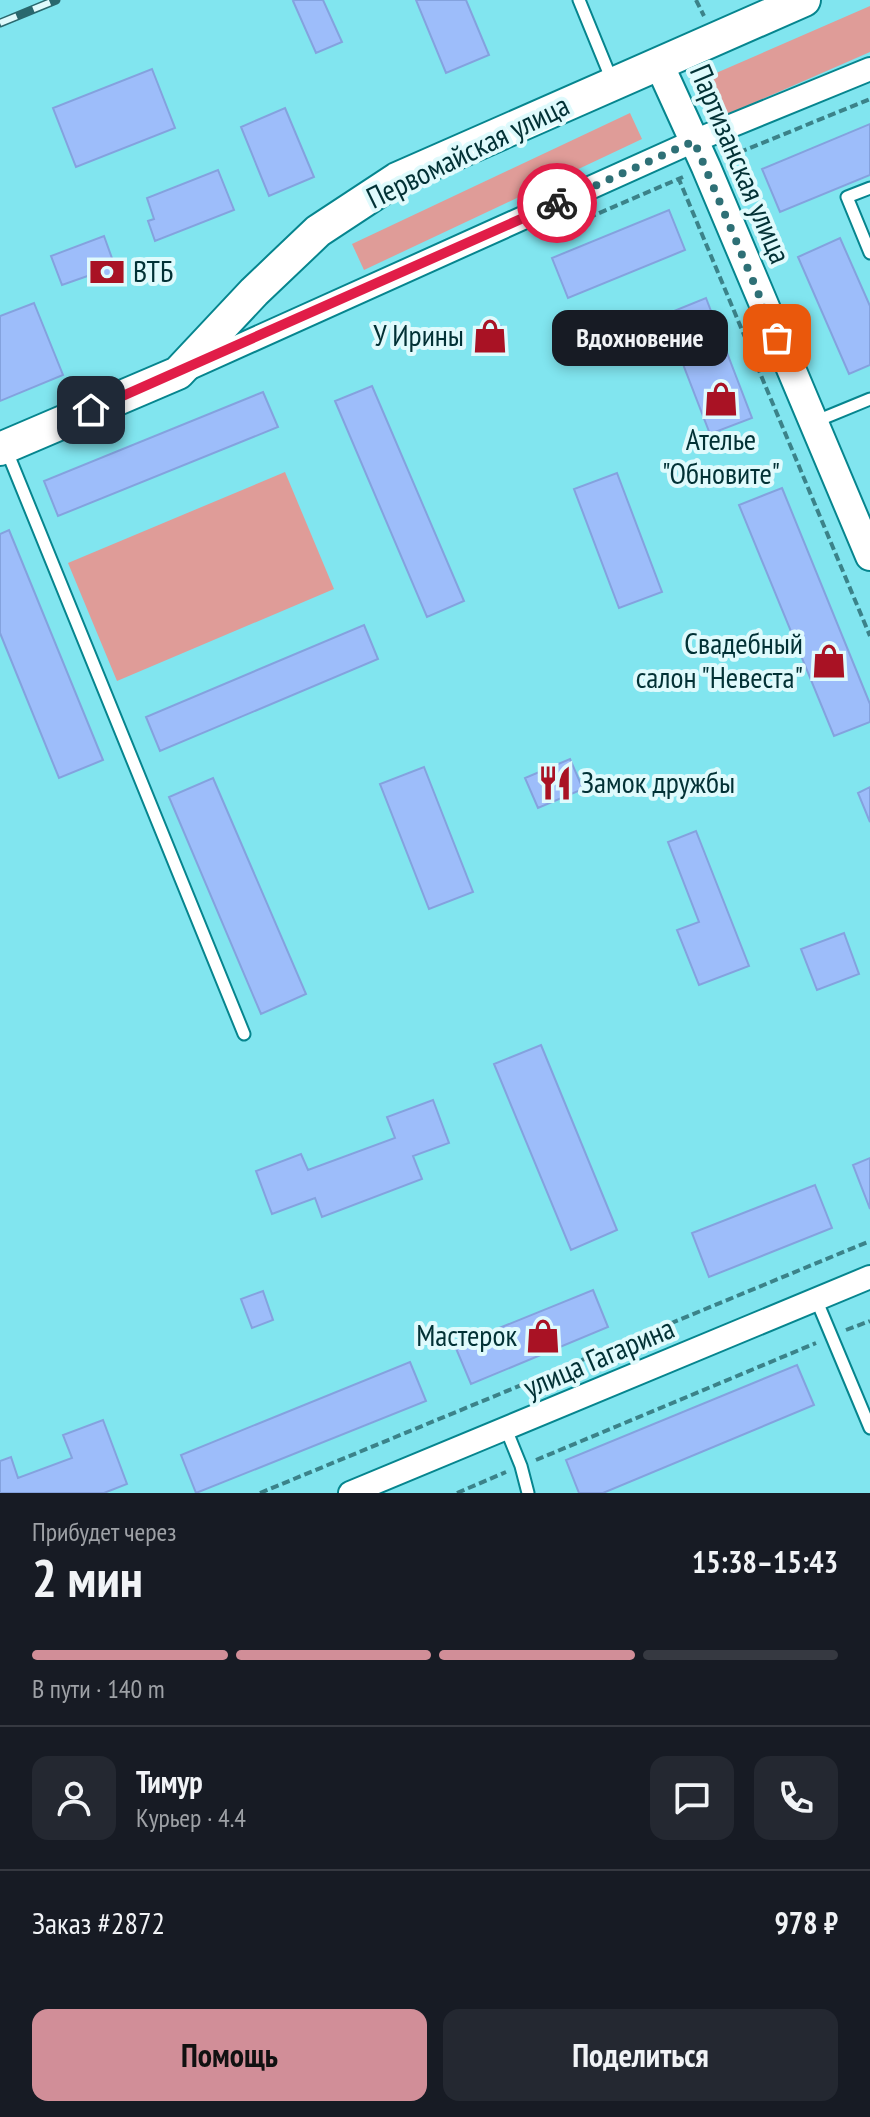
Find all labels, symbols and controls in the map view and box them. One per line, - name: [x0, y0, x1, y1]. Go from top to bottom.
- street label: Партизанская улица: [682, 58, 801, 269]
- street label: Первомайская улица: [360, 85, 575, 217]
- courier: [517, 163, 597, 243]
- icon: bike: [535, 181, 579, 225]
- place label: ВТБ: [133, 251, 173, 290]
- bank icon: ВТБ: [88, 253, 126, 291]
- pin: [743, 304, 811, 372]
- callout: Вдохновение: [553, 310, 729, 366]
- place label: У Ирины: [373, 315, 464, 354]
- icon: bag: [755, 316, 799, 360]
- shop icon: У Ирины: [471, 317, 509, 355]
- text: Вдохновение: [576, 321, 704, 354]
- pin: [57, 376, 125, 444]
- shop icon: Ателье "Обновите": [702, 380, 740, 418]
- icon: home: [69, 388, 113, 432]
- place label: Ателье "Обновите": [662, 419, 780, 492]
- place label: Свадебный салон "Невеста": [636, 623, 803, 696]
- shop icon: Свадебный салон "Невеста": [810, 642, 848, 680]
- place label: Замок дружбы: [581, 762, 735, 801]
- restaurant icon: Замок дружбы: [536, 764, 574, 802]
- street label: улица Гагарина: [517, 1307, 680, 1406]
- place label: Мастерок: [416, 1315, 517, 1354]
- shop icon: Мастерок: [524, 1317, 562, 1355]
- text: Прибудет через: [32, 1515, 176, 1548]
- text: 15:38–15:43: [692, 1542, 838, 1581]
- text: 2 мин: [32, 1544, 143, 1611]
- text: В пути · 140 m: [32, 1672, 165, 1705]
- button: person: [32, 1756, 116, 1840]
- button: chat: [650, 1756, 734, 1840]
- button: phone: [754, 1756, 838, 1840]
- text: Тимур: [136, 1762, 203, 1801]
- text: Курьер · 4.4: [136, 1801, 246, 1834]
- text: Заказ #2872: [32, 1903, 165, 1942]
- text: 978 ₽: [774, 1903, 838, 1942]
- button: Помощь: [32, 2009, 427, 2101]
- button: Поделиться: [443, 2009, 838, 2101]

